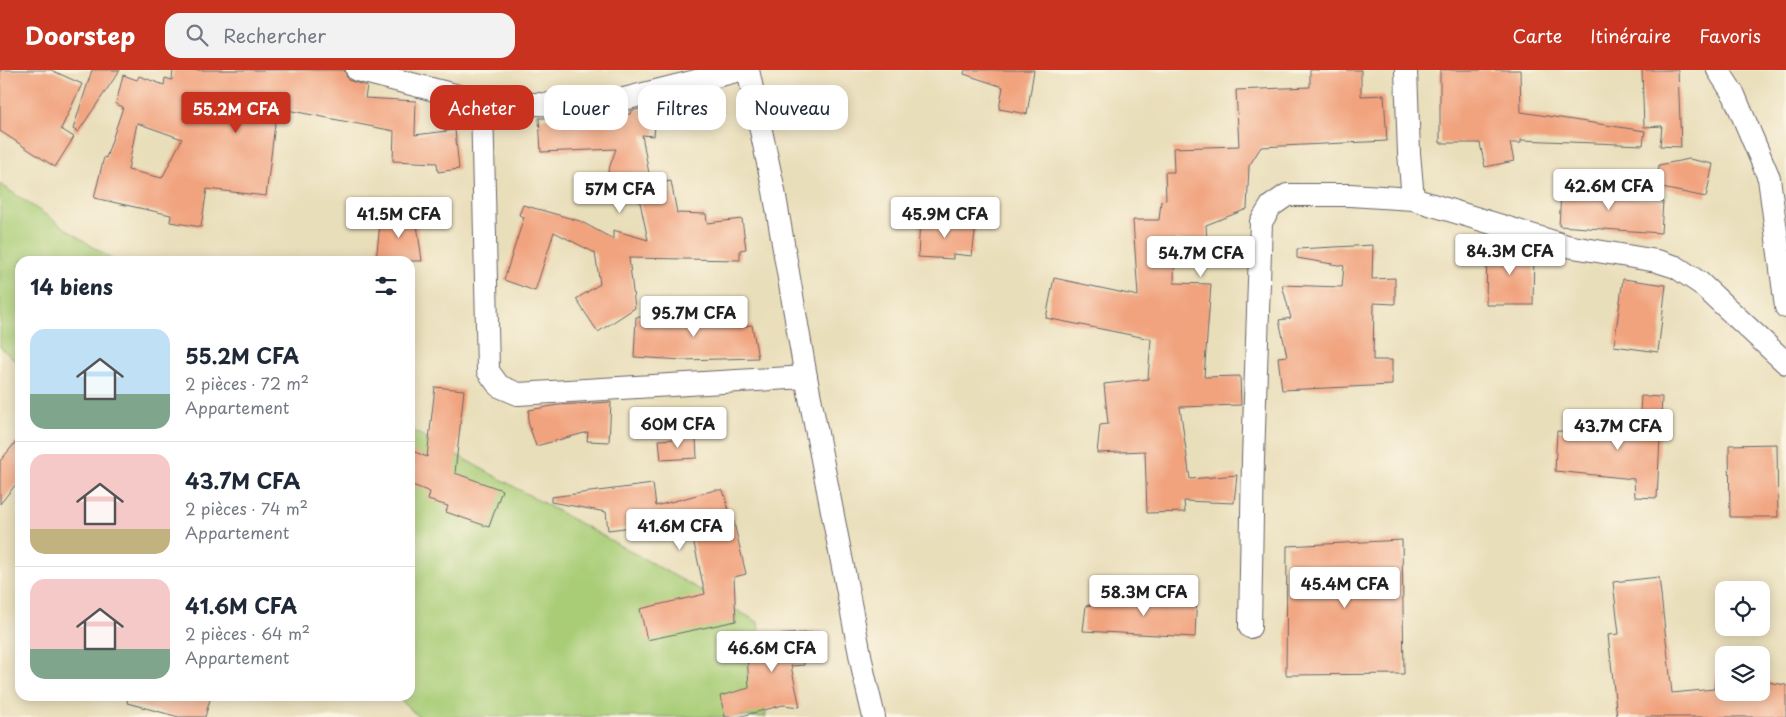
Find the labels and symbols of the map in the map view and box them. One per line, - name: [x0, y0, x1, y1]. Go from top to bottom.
- pin: 55.2M CFA: [179, 92, 293, 134]
- pin: 42.6M CFA: [1552, 168, 1666, 211]
- pin: 57M CFA: [574, 172, 666, 214]
- pin: 41.5M CFA: [342, 196, 456, 239]
- pin: 45.9M CFA: [888, 196, 1002, 239]
- pin: 84.3M CFA: [1453, 234, 1567, 276]
- pin: 54.7M CFA: [1144, 236, 1258, 278]
- pin: 95.7M CFA: [637, 296, 751, 338]
- pin: 60M CFA: [632, 406, 724, 449]
- pin: 43.7M CFA: [1561, 408, 1675, 451]
- pin: 41.6M CFA: [623, 508, 737, 551]
- pin: 45.4M CFA: [1288, 566, 1402, 609]
- pin: 58.3M CFA: [1087, 574, 1201, 617]
- pin: 46.6M CFA: [715, 630, 829, 673]

